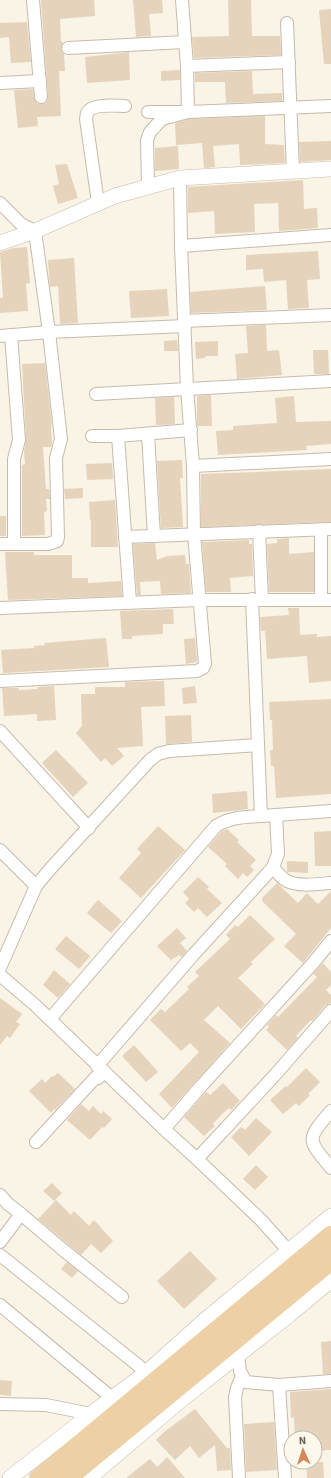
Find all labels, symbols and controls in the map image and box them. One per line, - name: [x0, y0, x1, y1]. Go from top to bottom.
- north arrow: [283, 1430, 323, 1470]
- text: N: [298, 1433, 307, 1448]

